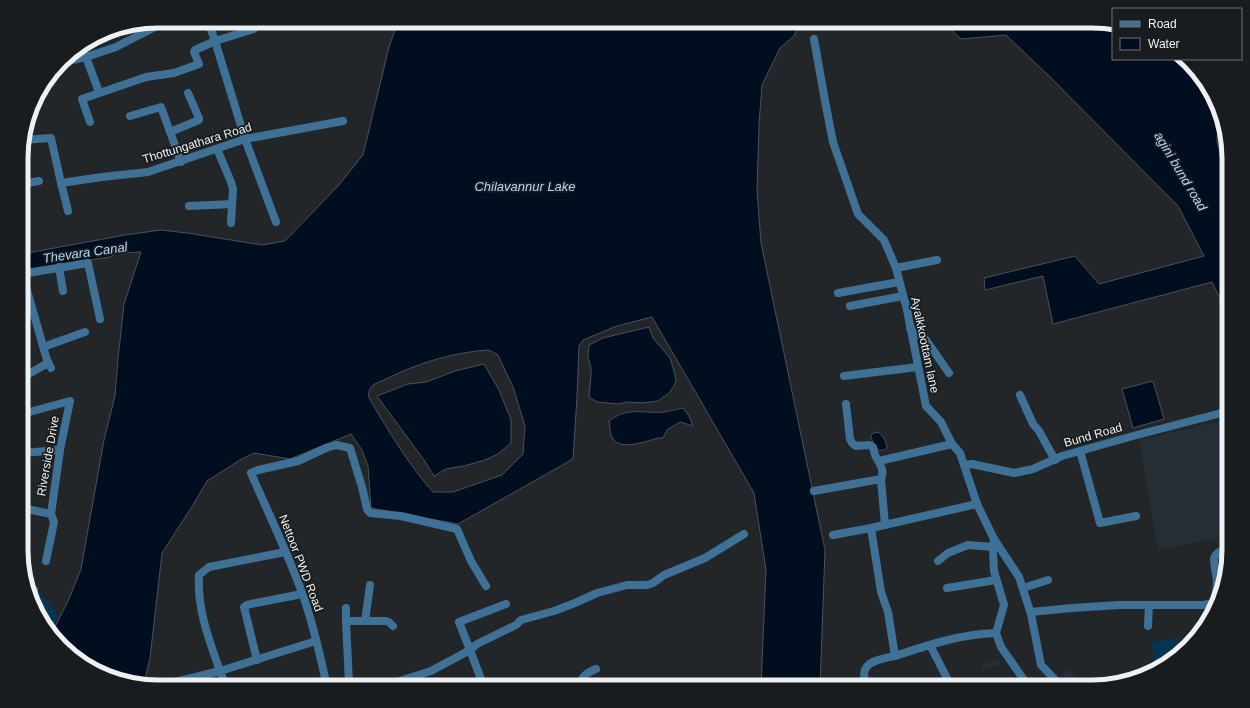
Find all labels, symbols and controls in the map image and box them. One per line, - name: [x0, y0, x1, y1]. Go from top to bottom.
- legend: [1112, 8, 1242, 60]
- text: Road: [1148, 17, 1177, 31]
- text: Water: [1148, 37, 1180, 51]
- street label: Thottungathara Road: [141, 120, 253, 166]
- water label: agini bund road: [1151, 129, 1210, 214]
- water label: Chilavannur Lake: [474, 179, 576, 194]
- water label: Thevara Canal: [42, 239, 129, 266]
- street label: Ayalkkoottam lane: [908, 296, 942, 395]
- street label: Riverside Drive: [34, 414, 62, 497]
- street label: Bund Road: [1062, 420, 1124, 450]
- street label: Nettoor PWD Road: [276, 513, 326, 613]

